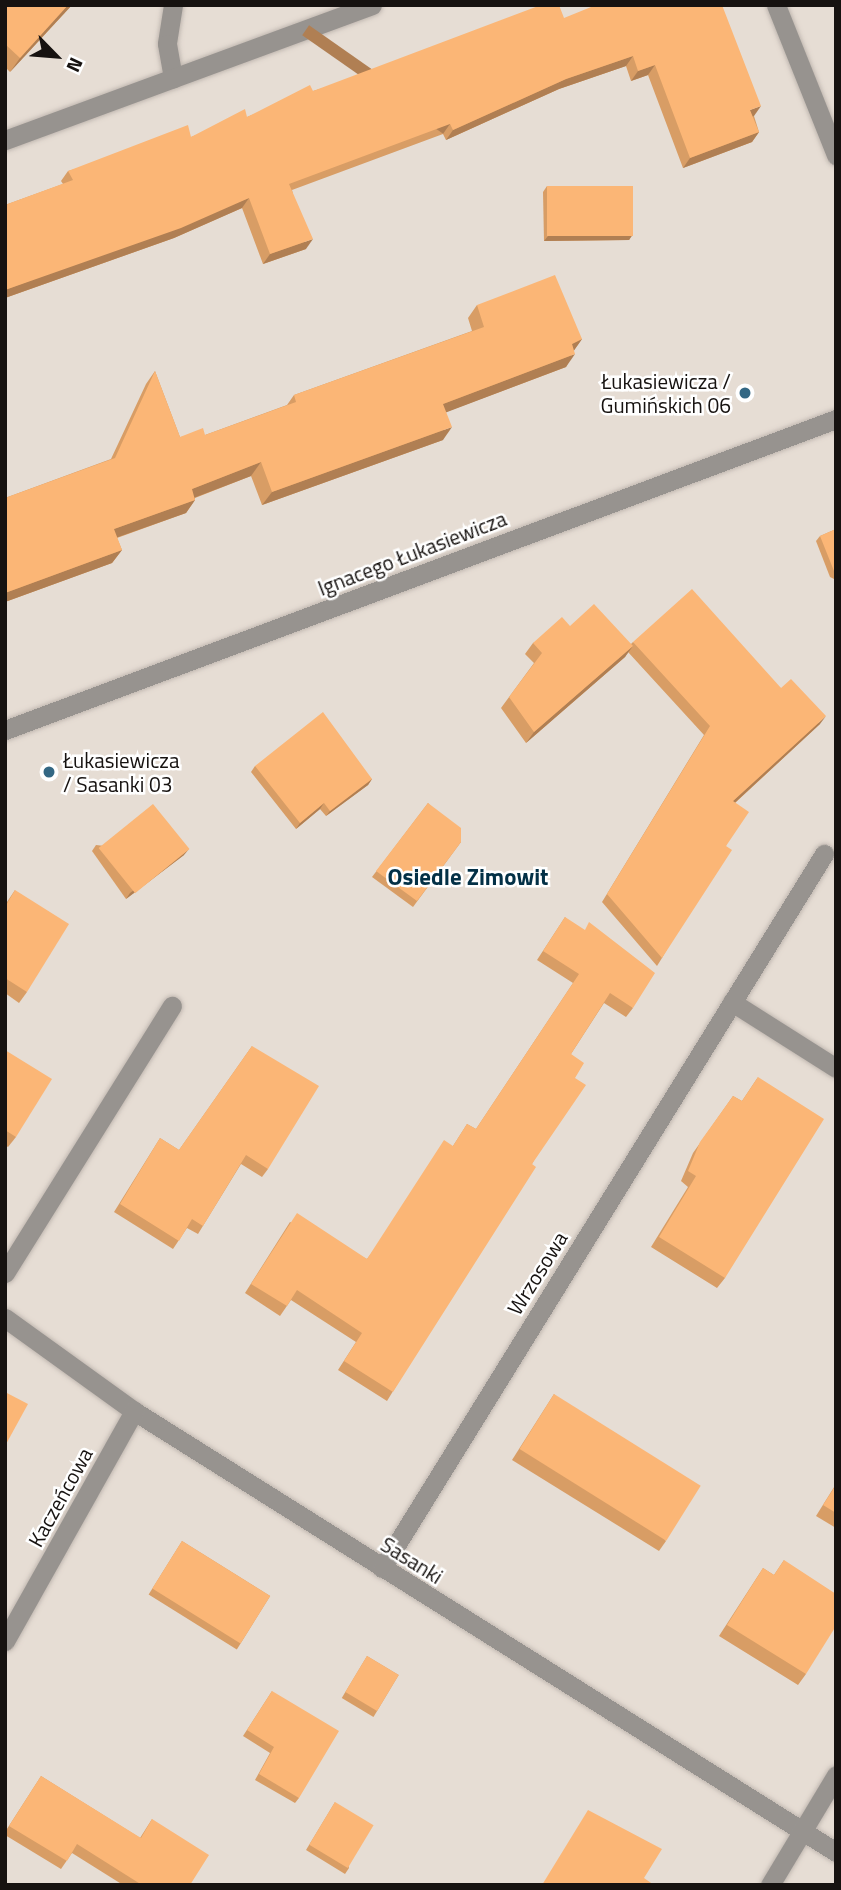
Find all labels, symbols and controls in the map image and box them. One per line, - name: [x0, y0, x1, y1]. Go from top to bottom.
- north arrow: [21, 21, 91, 91]
- text: N: [60, 53, 91, 77]
- place label: Łukasiewicza / Gumińskich 06: [600, 368, 731, 418]
- marker: Łukasiewicza / Gumińskich 06: [737, 385, 753, 401]
- street label: Ignacego Łukasiewicza: [314, 505, 510, 601]
- place label: Łukasiewicza / Sasanki 03: [63, 747, 179, 797]
- marker: Łukasiewicza / Sasanki 03: [41, 764, 57, 780]
- district label: Osiedle Zimowit: [388, 863, 548, 891]
- street label: Wrzosowa: [502, 1227, 572, 1319]
- street label: Kaczeńcowa: [22, 1443, 98, 1551]
- street label: Sasanki: [376, 1531, 448, 1589]

